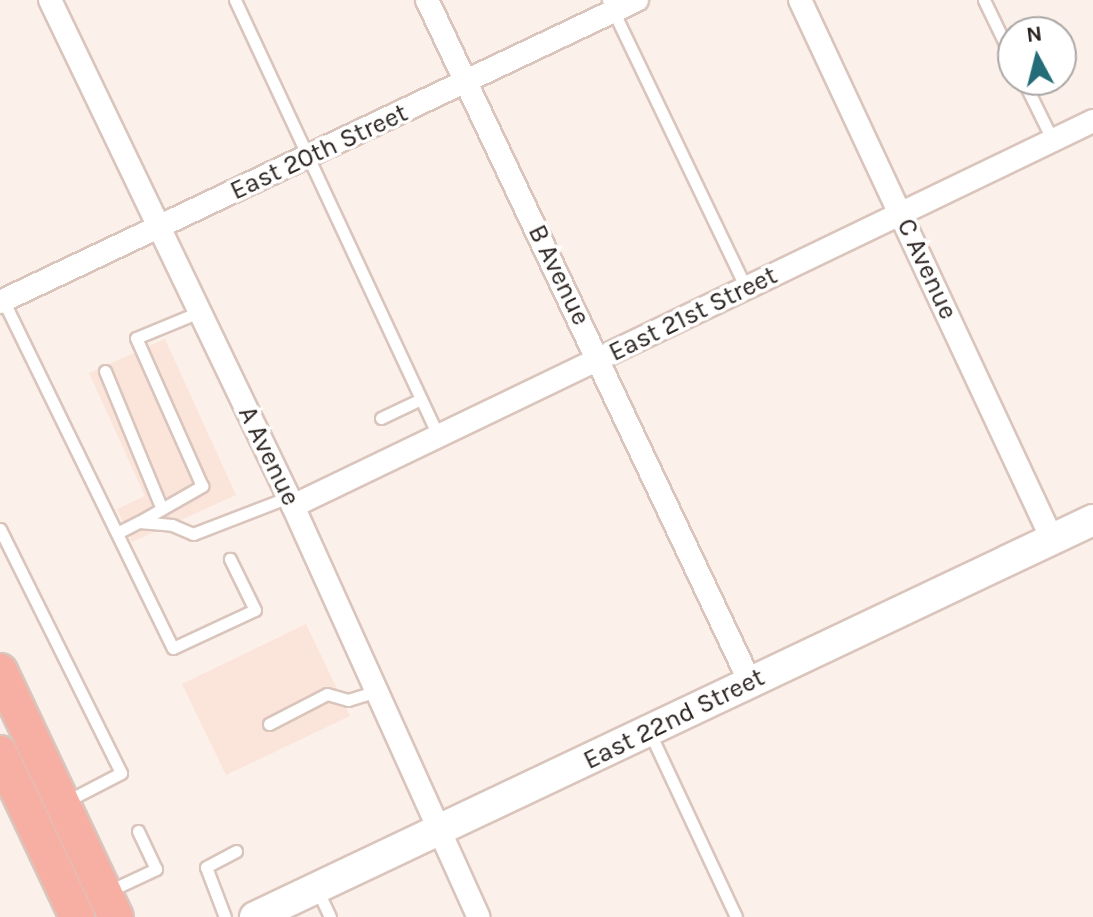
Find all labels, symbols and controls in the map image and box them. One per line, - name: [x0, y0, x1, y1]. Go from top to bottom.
- north arrow: [997, 16, 1077, 96]
- text: N: [1025, 20, 1044, 48]
- street label: East 20th Street: [225, 97, 413, 207]
- street label: C Avenue: [890, 214, 964, 324]
- street label: B Avenue: [521, 220, 597, 330]
- street label: East 21st Street: [604, 260, 782, 368]
- street label: A Avenue: [232, 401, 306, 511]
- street label: East 22nd Street: [578, 662, 770, 776]

